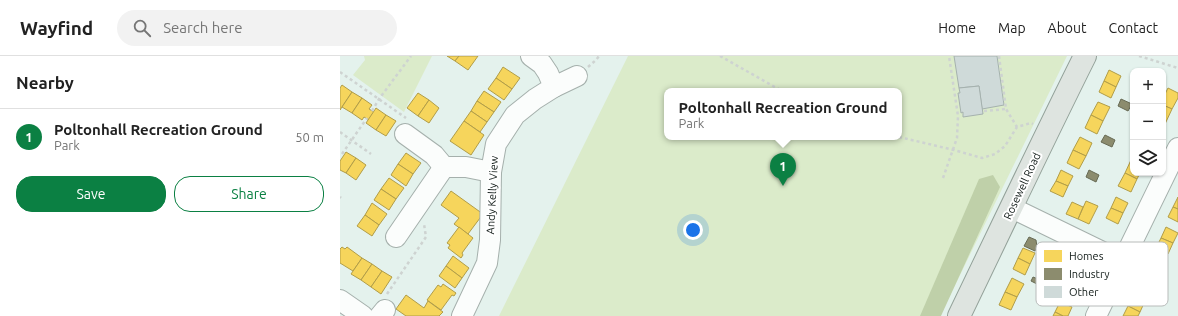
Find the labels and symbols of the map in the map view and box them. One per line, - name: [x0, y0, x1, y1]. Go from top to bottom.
- street label: Rosewell Road: [1001, 151, 1043, 221]
- pin: 1: [770, 153, 796, 186]
- street label: Andy Kelly View: [484, 155, 500, 235]
- your location: [683, 220, 703, 240]
- legend: [1036, 242, 1168, 306]
- text: Homes: [1069, 250, 1104, 262]
- text: Industry: [1069, 268, 1110, 280]
- text: Other: [1069, 286, 1099, 298]

